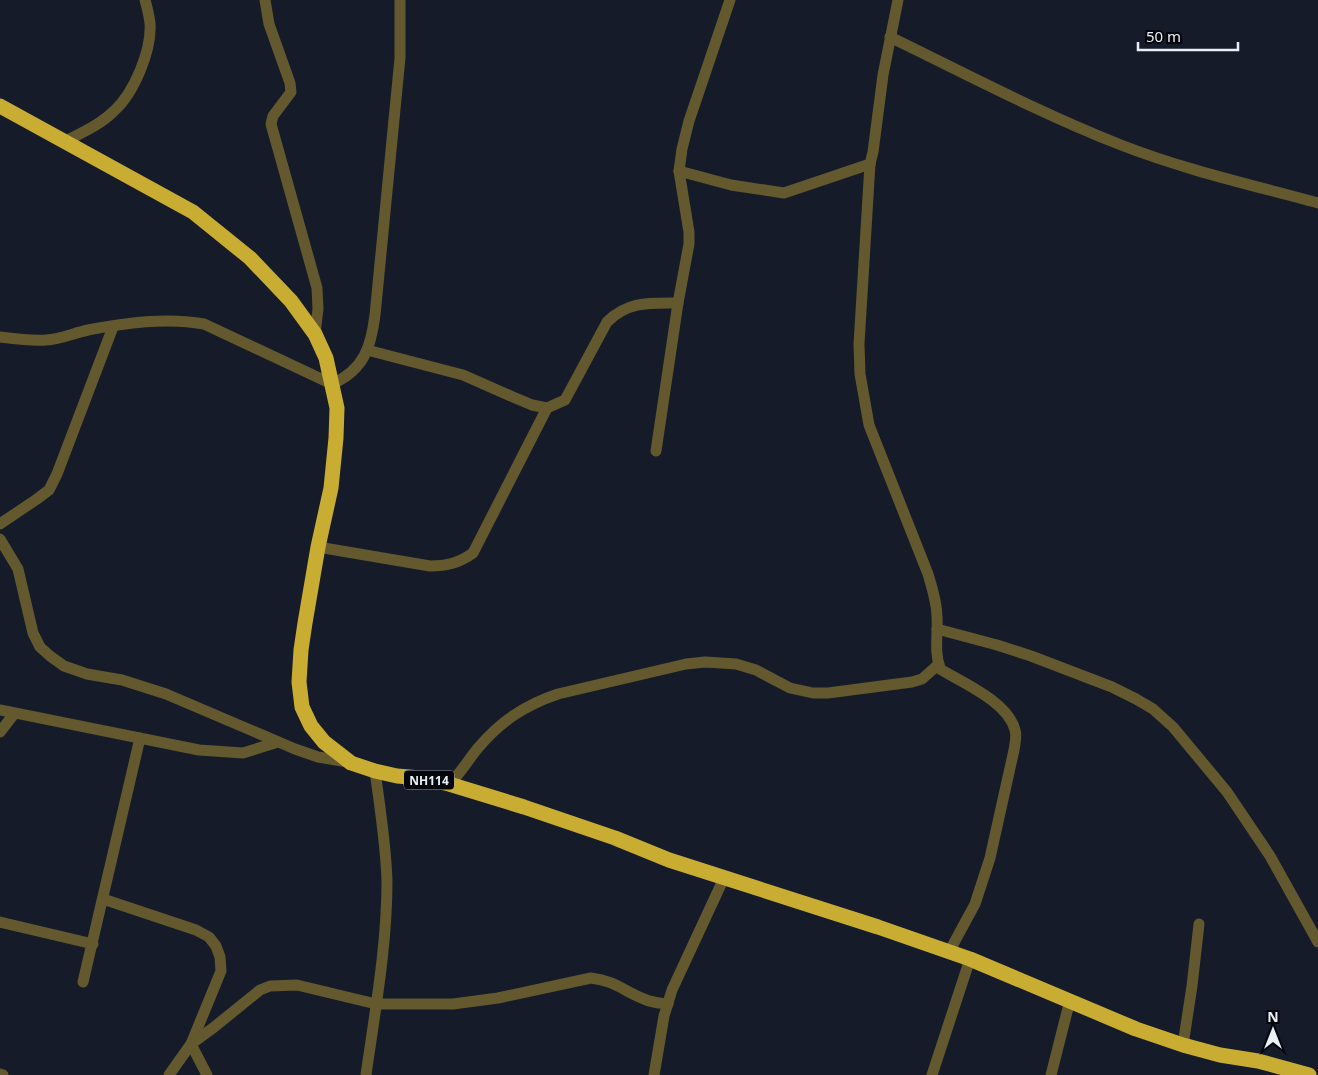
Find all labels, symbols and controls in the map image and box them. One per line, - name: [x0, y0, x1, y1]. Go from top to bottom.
- scale bar: [1138, 20, 1238, 52]
- text: 50 m: [1146, 26, 1181, 46]
- road number: NH114: [404, 770, 454, 790]
- north arrow: [1248, 1005, 1298, 1055]
- text: N: [1267, 1007, 1279, 1026]

